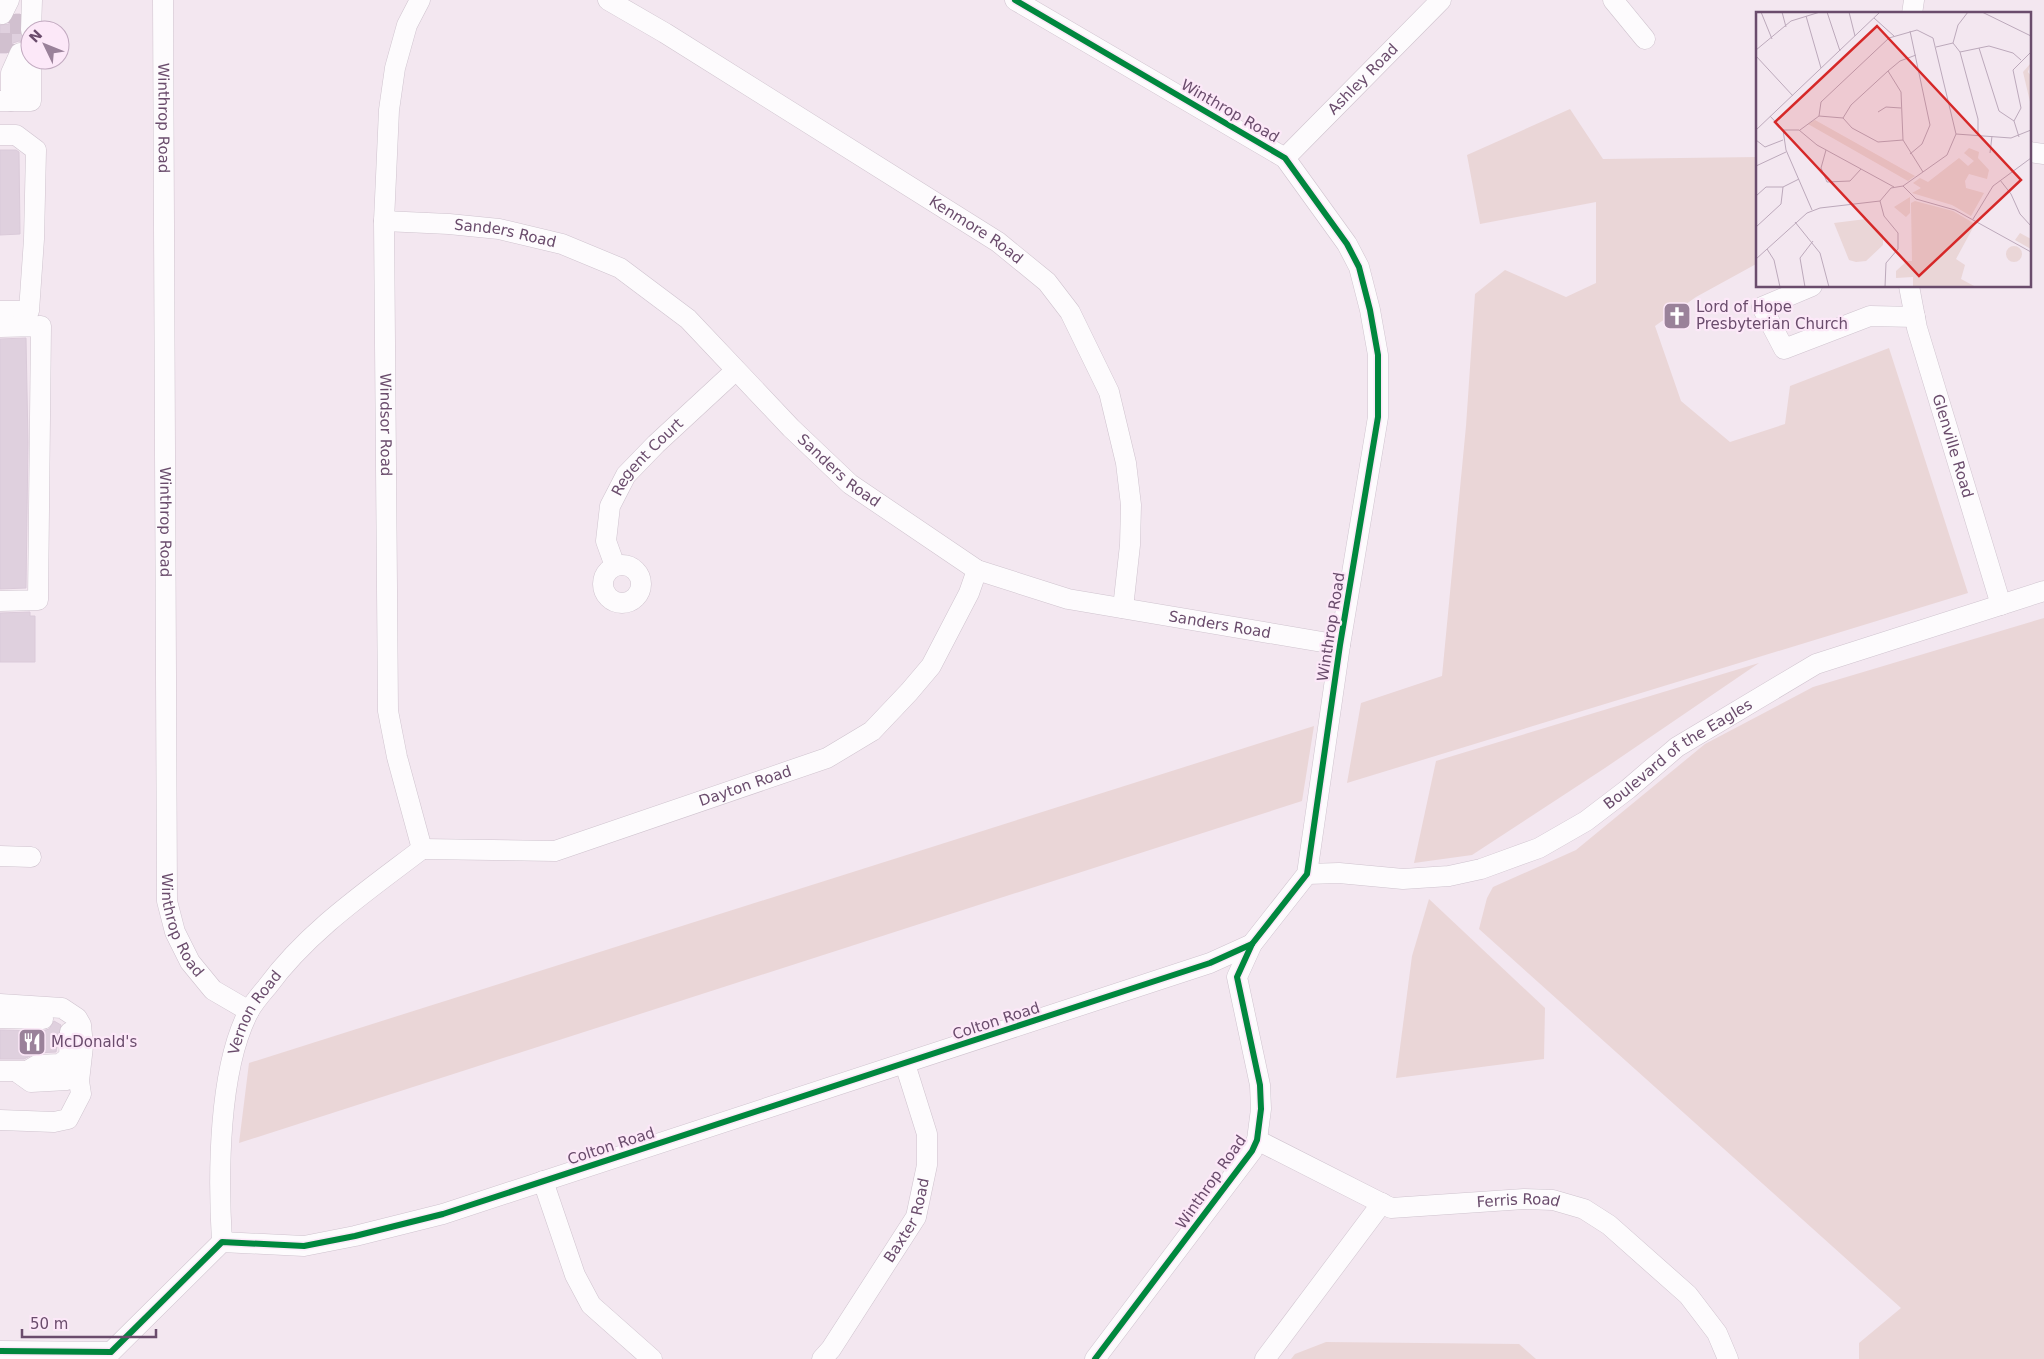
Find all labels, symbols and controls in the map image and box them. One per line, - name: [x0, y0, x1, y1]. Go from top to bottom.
- inset map: [1756, 12, 2032, 288]
- north arrow: [20, 20, 70, 70]
- text: N: [26, 26, 45, 46]
- street label: Ashley Road: [1324, 40, 1402, 118]
- street label: Winthrop Road: [154, 63, 173, 173]
- street label: Winthrop Road: [1178, 76, 1282, 146]
- street label: Kenmore Road: [926, 192, 1027, 268]
- street label: Sanders Road: [453, 216, 558, 251]
- place label: Lord of Hope Presbyterian Church: [1696, 298, 1848, 333]
- church icon: Lord of Hope Presbyterian Church: [1662, 301, 1692, 331]
- street label: Windsor Road: [376, 373, 395, 476]
- street label: Glenville Road: [1929, 392, 1977, 500]
- street label: Regent Court: [608, 414, 687, 499]
- street label: Sanders Road: [794, 430, 884, 511]
- street label: Winthrop Road: [156, 467, 175, 577]
- street label: Winthrop Road: [1313, 571, 1349, 683]
- street label: Sanders Road: [1167, 607, 1272, 642]
- street label: Boulevard of the Eagles: [1600, 695, 1756, 813]
- street label: Dayton Road: [697, 762, 794, 810]
- street label: Winthrop Road: [158, 873, 208, 981]
- street label: Vernon Road: [224, 967, 285, 1057]
- street label: Colton Road: [950, 998, 1042, 1044]
- restaurant icon: McDonald's: [17, 1027, 47, 1057]
- place label: McDonald's: [51, 1033, 137, 1051]
- street label: Colton Road: [565, 1123, 657, 1169]
- street label: Winthrop Road: [1172, 1132, 1250, 1232]
- street label: Baxter Road: [880, 1176, 933, 1266]
- street label: Ferris Road: [1476, 1190, 1562, 1211]
- scale bar: [22, 1306, 156, 1338]
- text: 50 m: [30, 1315, 68, 1333]

